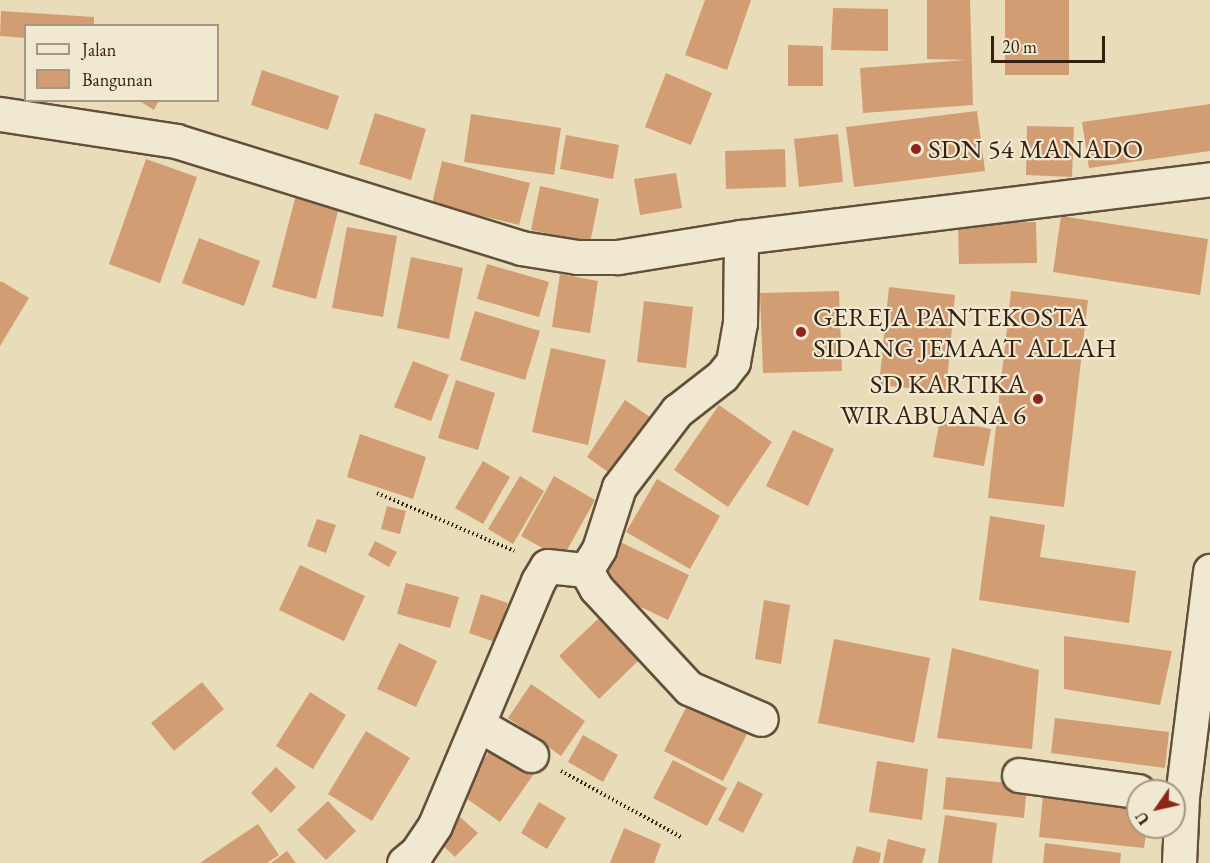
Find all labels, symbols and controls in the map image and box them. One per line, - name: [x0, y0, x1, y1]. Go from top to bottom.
- legend: [24, 24, 219, 102]
- scale bar: [994, 24, 1108, 62]
- text: 20 m: [1002, 35, 1037, 58]
- text: Jalan: [82, 38, 116, 61]
- text: Bangunan: [82, 68, 153, 91]
- place label: SDN 54 MANADO: [928, 133, 1143, 165]
- marker: SDN 54 MANADO: [909, 142, 923, 156]
- place label: GEREJA PANTEKOSTA SIDANG JEMAAT ALLAH: [813, 300, 1117, 363]
- marker: GEREJA PANTEKOSTA SIDANG JEMAAT ALLAH: [794, 325, 808, 339]
- place label: SD KARTIKA WIRABUANA 6: [840, 367, 1026, 430]
- marker: SD KARTIKA WIRABUANA 6: [1031, 392, 1045, 406]
- north arrow: [1126, 779, 1186, 839]
- text: U: [1130, 807, 1154, 829]

